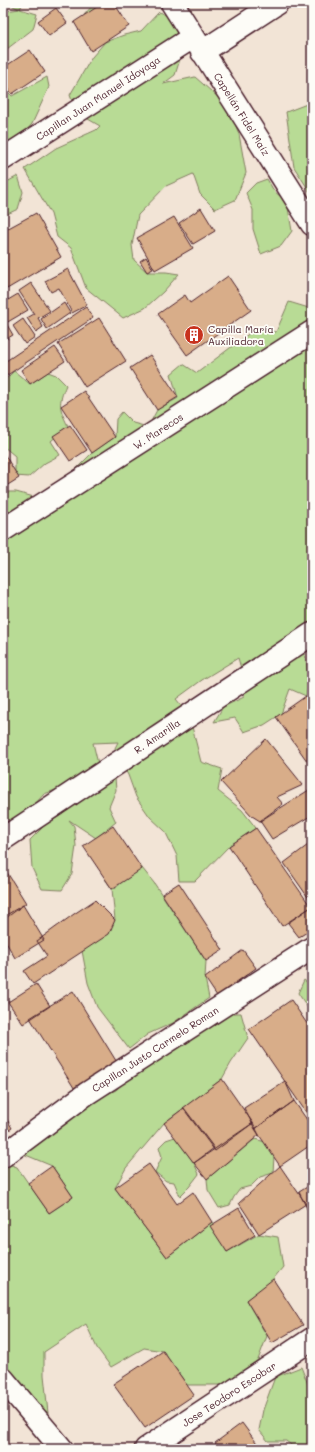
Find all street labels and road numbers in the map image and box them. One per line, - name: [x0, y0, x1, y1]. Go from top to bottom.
- street label: Capillan Juan Manuel Idoyaga: [33, 52, 163, 144]
- street label: Capellán Fidel Maíz: [211, 70, 273, 159]
- street label: W. Marecos: [130, 410, 186, 452]
- street label: R. Amarilla: [131, 715, 183, 757]
- street label: Capillan Justo Carmelo Roman: [89, 1003, 221, 1095]
- street label: Jose Teodoro Escobar: [179, 1358, 279, 1430]

